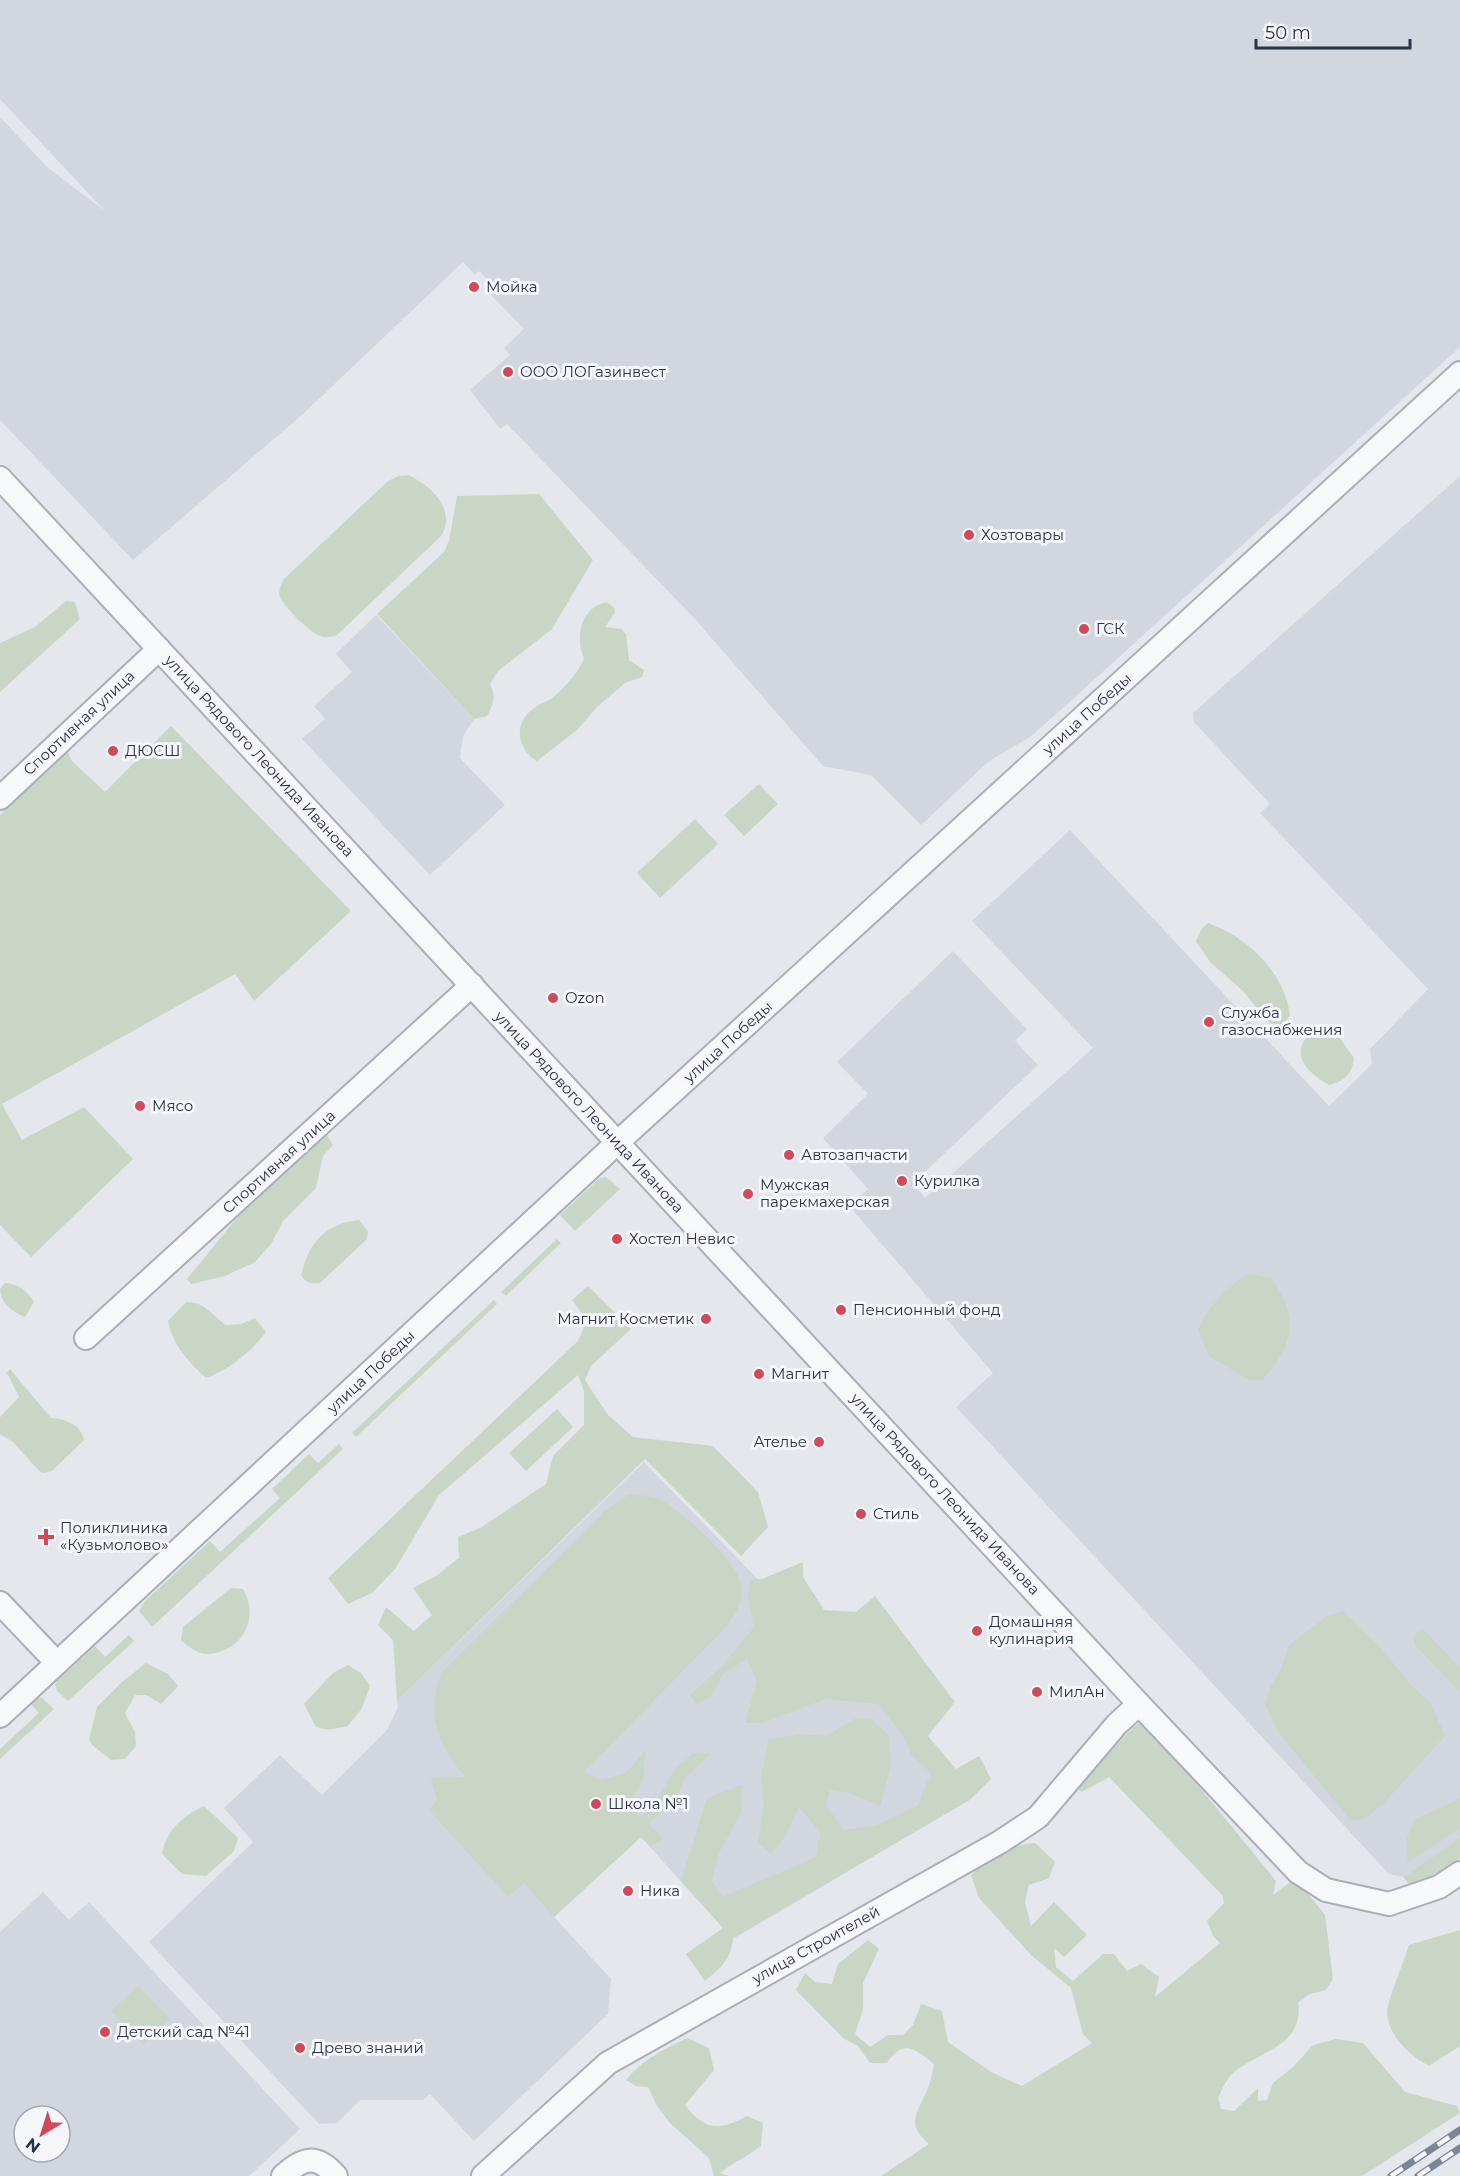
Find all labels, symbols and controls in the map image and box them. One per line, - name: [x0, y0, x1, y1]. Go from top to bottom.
- scale bar: [1256, 12, 1410, 50]
- text: 50 m: [1265, 22, 1311, 44]
- place label: Мойка: [486, 277, 538, 296]
- marker: Мойка: [467, 280, 481, 294]
- place label: ООО ЛОГазинвест: [520, 362, 667, 381]
- marker: ООО ЛОГазинвест: [501, 365, 515, 379]
- place label: Хозтовары: [981, 525, 1064, 544]
- marker: Хозтовары: [962, 528, 976, 542]
- place label: ГСК: [1096, 619, 1125, 638]
- marker: ГСК: [1077, 622, 1091, 636]
- street label: улица Рядового Леонида Иванова: [160, 650, 358, 861]
- street label: Спортивная улица: [19, 666, 138, 779]
- street label: улица Победы: [1037, 669, 1135, 759]
- place label: ДЮСШ: [125, 741, 180, 760]
- marker: ДЮСШ: [106, 744, 120, 758]
- place label: Ozon: [565, 988, 605, 1007]
- marker: Ozon: [546, 991, 560, 1005]
- street label: улица Победы: [678, 997, 776, 1087]
- place label: Служба газоснабжения: [1221, 1003, 1342, 1039]
- street label: улица Рядового Леонида Иванова: [490, 1006, 688, 1217]
- marker: Служба газоснабжения: [1202, 1015, 1216, 1029]
- place label: Мясо: [152, 1096, 193, 1115]
- marker: Мясо: [133, 1099, 147, 1113]
- street label: Спортивная улица: [218, 1106, 339, 1217]
- place label: Автозапчасти: [801, 1145, 908, 1164]
- marker: Автозапчасти: [782, 1148, 796, 1162]
- place label: Курилка: [914, 1171, 980, 1190]
- marker: Курилка: [895, 1174, 909, 1188]
- place label: Мужская парекмахерская: [760, 1175, 890, 1211]
- marker: Мужская парекмахерская: [741, 1187, 755, 1201]
- place label: Хостел Невис: [629, 1229, 735, 1248]
- marker: Хостел Невис: [610, 1232, 624, 1246]
- place label: Пенсионный фонд: [853, 1300, 1001, 1319]
- marker: Пенсионный фонд: [834, 1303, 848, 1317]
- place label: Магнит Косметик: [557, 1309, 694, 1328]
- marker: Магнит Косметик: [699, 1312, 713, 1326]
- street label: улица Победы: [322, 1326, 419, 1418]
- place label: Магнит: [771, 1364, 830, 1383]
- marker: Магнит: [752, 1367, 766, 1381]
- street label: улица Рядового Леонида Иванова: [846, 1388, 1044, 1599]
- place label: Ателье: [753, 1432, 807, 1451]
- marker: Ателье: [812, 1435, 826, 1449]
- place label: Стиль: [873, 1504, 919, 1523]
- marker: Стиль: [854, 1507, 868, 1521]
- place label: Поликлиника «Кузьмолово»: [60, 1518, 168, 1554]
- marker: Поликлиника «Кузьмолово»: [37, 1528, 55, 1546]
- place label: Домашняя кулинария: [989, 1612, 1074, 1648]
- marker: Домашняя кулинария: [970, 1624, 984, 1638]
- place label: МилАн: [1049, 1682, 1105, 1701]
- marker: МилАн: [1030, 1685, 1044, 1699]
- place label: Школа №1: [608, 1794, 688, 1813]
- marker: Школа №1: [589, 1797, 603, 1811]
- place label: Ника: [640, 1881, 680, 1900]
- marker: Ника: [621, 1884, 635, 1898]
- street label: улица Строителей: [748, 1901, 883, 1988]
- place label: Детский сад №41: [117, 2022, 250, 2041]
- marker: Детский сад №41: [98, 2025, 112, 2039]
- place label: Древо знаний: [312, 2038, 424, 2057]
- marker: Древо знаний: [293, 2041, 307, 2055]
- north arrow: [12, 2104, 72, 2164]
- text: N: [22, 2134, 44, 2157]

